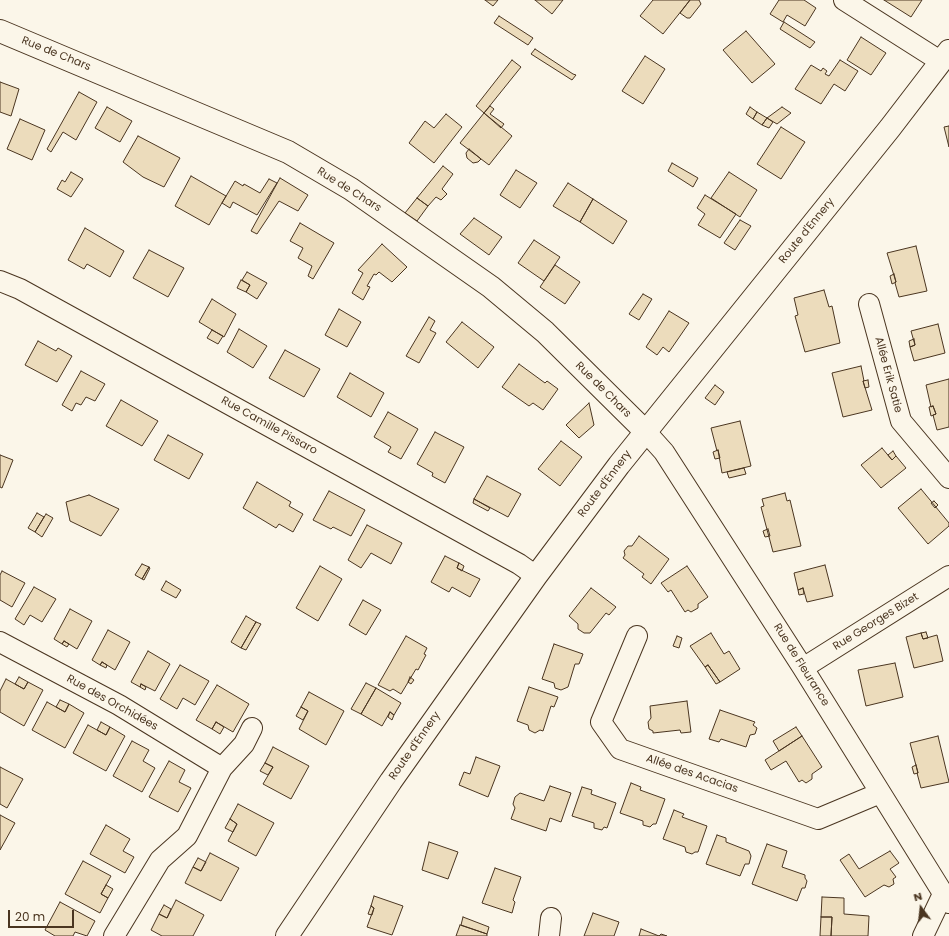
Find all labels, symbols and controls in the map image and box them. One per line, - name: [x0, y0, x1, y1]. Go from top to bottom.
- street label: Rue de Chars: [19, 34, 93, 74]
- street label: Rue de Chars: [314, 165, 384, 215]
- street label: Route d'Ennery: [777, 196, 837, 266]
- street label: Allée Erik Satie: [872, 336, 904, 414]
- street label: Rue de Chars: [572, 359, 634, 421]
- street label: Rue Camille Pissaro: [219, 394, 319, 458]
- street label: Route d'Ennery: [575, 448, 635, 520]
- street label: Rue Georges Bizet: [831, 590, 921, 654]
- street label: Rue de Fleurance: [770, 621, 832, 709]
- street label: Rue des Orchidées: [64, 672, 160, 734]
- street label: Route d'Ennery: [386, 709, 444, 783]
- street label: Allée des Acacias: [644, 752, 740, 796]
- north arrow: [901, 888, 941, 928]
- text: N: [912, 888, 924, 905]
- scale bar: [10, 902, 76, 928]
- text: 20 m: [15, 908, 45, 925]

